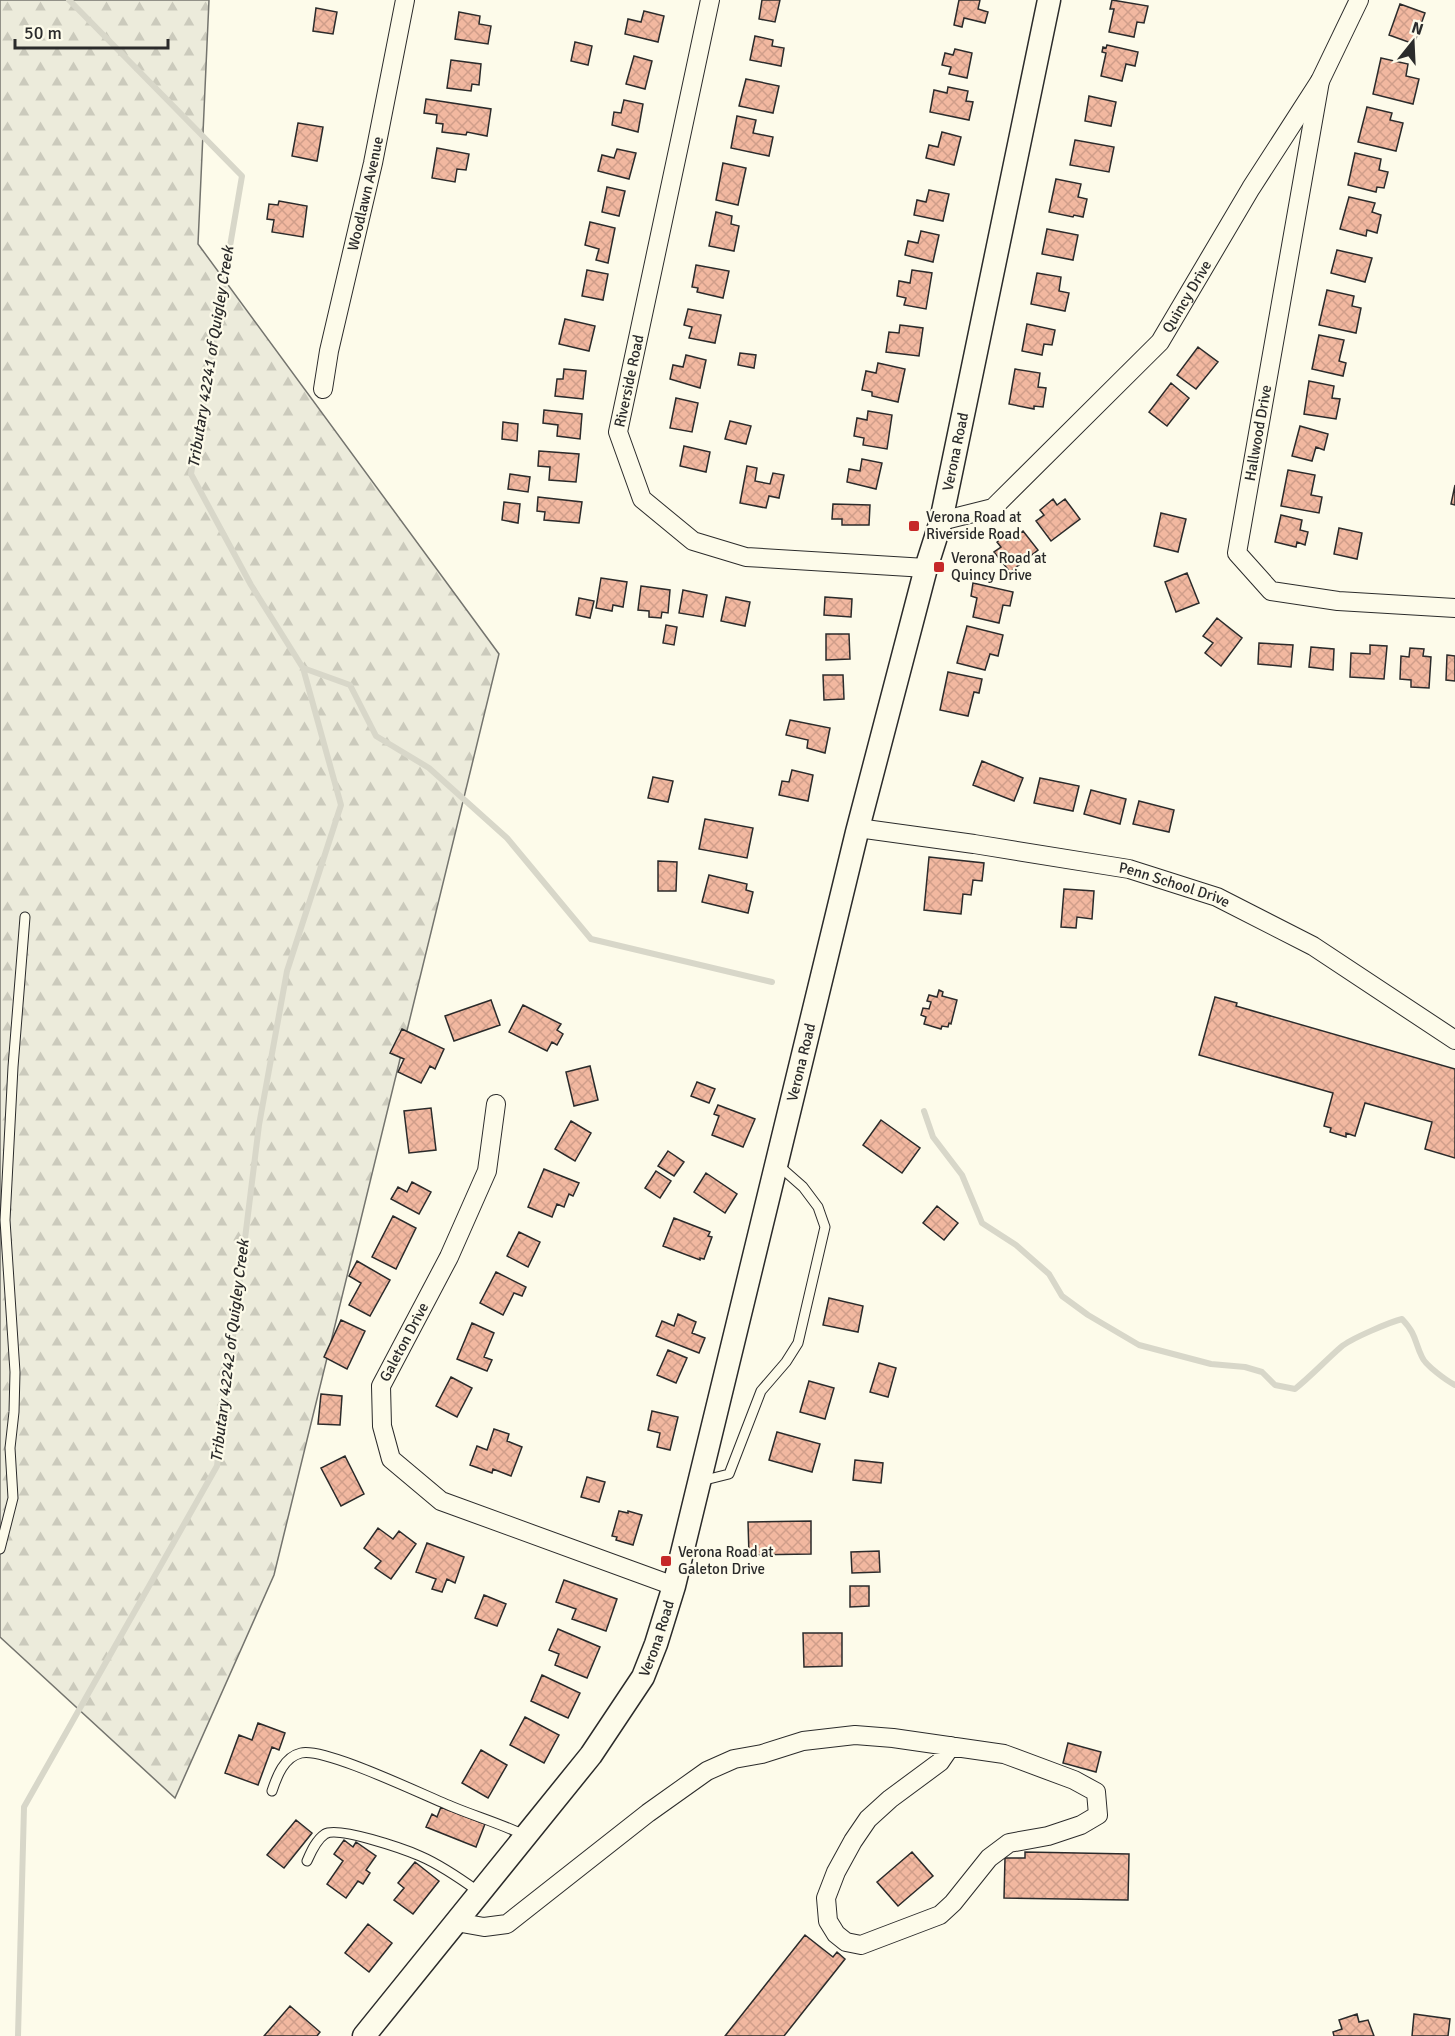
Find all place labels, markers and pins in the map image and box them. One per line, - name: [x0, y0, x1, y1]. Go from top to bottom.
- place label: Verona Road at Riverside Road: [926, 508, 1022, 543]
- marker: Verona Road at Riverside Road: [907, 519, 921, 533]
- place label: Verona Road at Quincy Drive: [951, 549, 1047, 584]
- marker: Verona Road at Quincy Drive: [932, 560, 946, 574]
- place label: Verona Road at Galeton Drive: [678, 1543, 774, 1578]
- marker: Verona Road at Galeton Drive: [659, 1554, 673, 1568]

